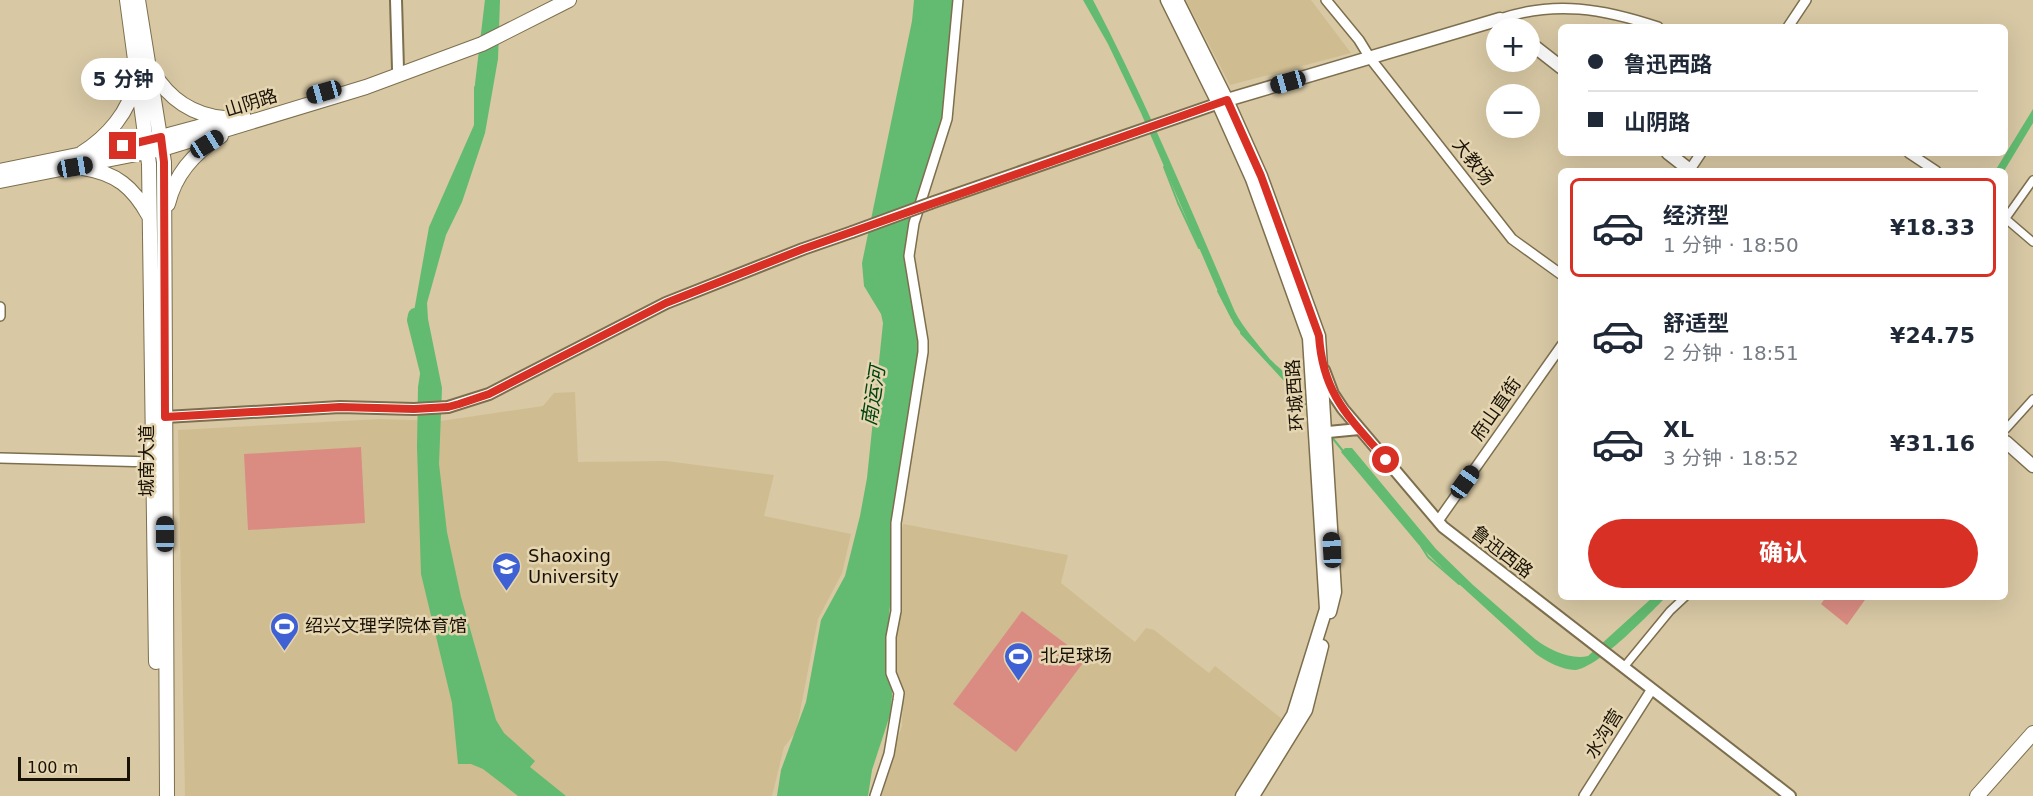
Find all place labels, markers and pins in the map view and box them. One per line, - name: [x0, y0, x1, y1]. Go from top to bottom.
- place label: Shaoxing University: [528, 545, 619, 587]
- school or university icon: Shaoxing University: [491, 550, 523, 592]
- sports icon: 绍兴文理学院体育馆: [268, 610, 300, 652]
- place label: 绍兴文理学院体育馆: [305, 615, 467, 636]
- sports icon: 北足球场: [1003, 640, 1035, 682]
- place label: 北足球场: [1040, 645, 1112, 666]

